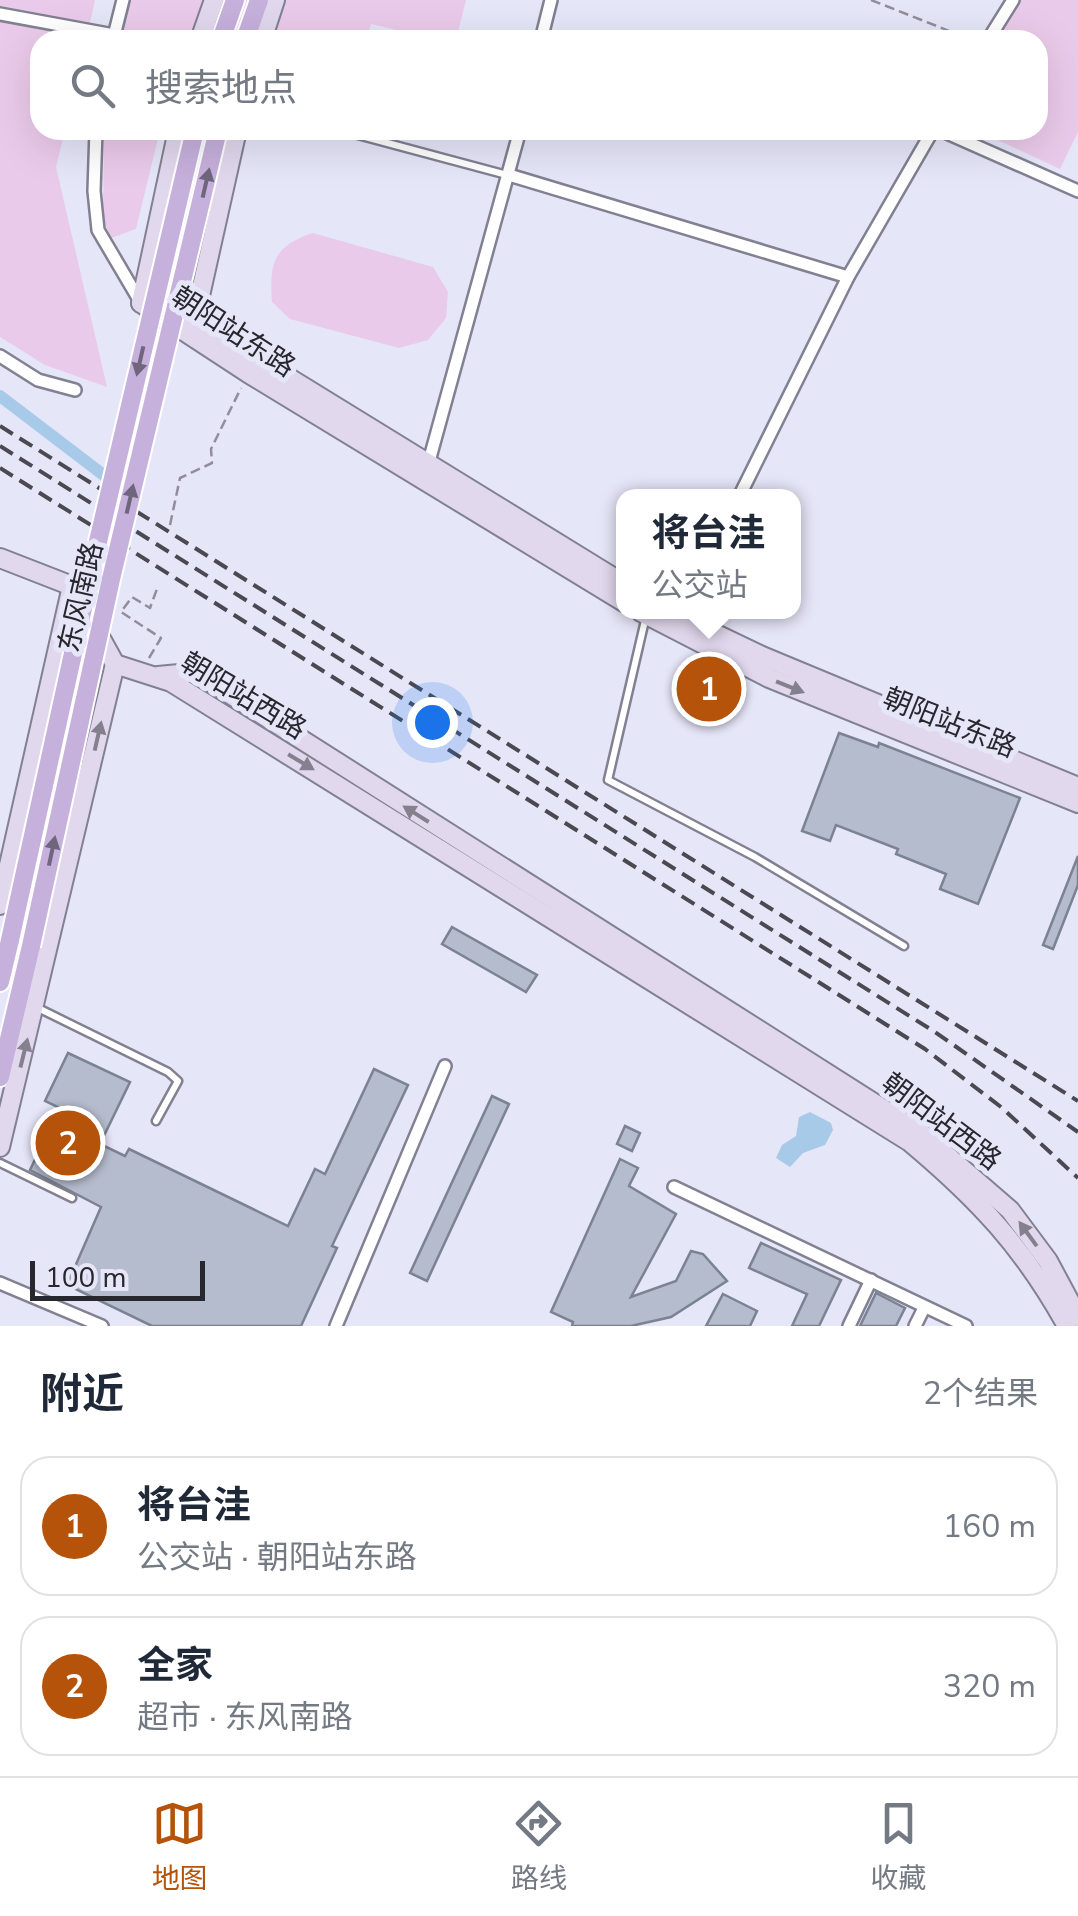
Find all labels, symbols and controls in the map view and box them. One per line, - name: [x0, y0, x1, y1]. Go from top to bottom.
- search box: [30, 30, 1048, 140]
- icon: search: [65, 58, 120, 113]
- text: 搜索地点: [145, 63, 297, 114]
- one-way arrow: [199, 167, 214, 198]
- street label: 朝阳站东路: [164, 278, 303, 386]
- one-way arrow: [132, 346, 147, 377]
- one-way arrow: [123, 483, 138, 514]
- popup: [616, 489, 801, 619]
- text: 将台洼: [651, 508, 766, 559]
- street label: 东风南路: [50, 538, 112, 656]
- text: 公交站: [651, 564, 748, 607]
- street label: 朝阳站西路: [174, 644, 313, 748]
- pin: 1: [676, 652, 742, 726]
- one-way arrow: [775, 679, 805, 695]
- street label: 朝阳站东路: [878, 679, 1022, 767]
- your location: [407, 697, 458, 748]
- one-way arrow: [91, 720, 106, 751]
- one-way arrow: [287, 753, 315, 770]
- one-way arrow: [402, 805, 429, 824]
- one-way arrow: [45, 835, 60, 866]
- one-way arrow: [16, 1037, 32, 1068]
- street label: 朝阳站西路: [874, 1064, 1009, 1179]
- pin: 2: [36, 1106, 100, 1180]
- one-way arrow: [1018, 1221, 1038, 1247]
- scale bar: [30, 1256, 205, 1300]
- text: 100 m: [45, 1259, 127, 1297]
- text: 附近: [40, 1366, 124, 1423]
- text: 2个结果: [923, 1372, 1038, 1415]
- text: 将台洼: [137, 1480, 251, 1531]
- text: 1: [65, 1505, 84, 1548]
- text: 160 m: [943, 1505, 1036, 1548]
- text: 公交站 · 朝阳站东路: [137, 1536, 417, 1579]
- text: 全家: [137, 1640, 213, 1691]
- text: 2: [65, 1665, 84, 1708]
- text: 320 m: [943, 1665, 1036, 1708]
- text: 超市 · 东风南路: [137, 1696, 353, 1739]
- tab: 地图: [152, 1796, 208, 1898]
- tab: 路线: [511, 1796, 567, 1898]
- tab: 收藏: [870, 1796, 926, 1898]

